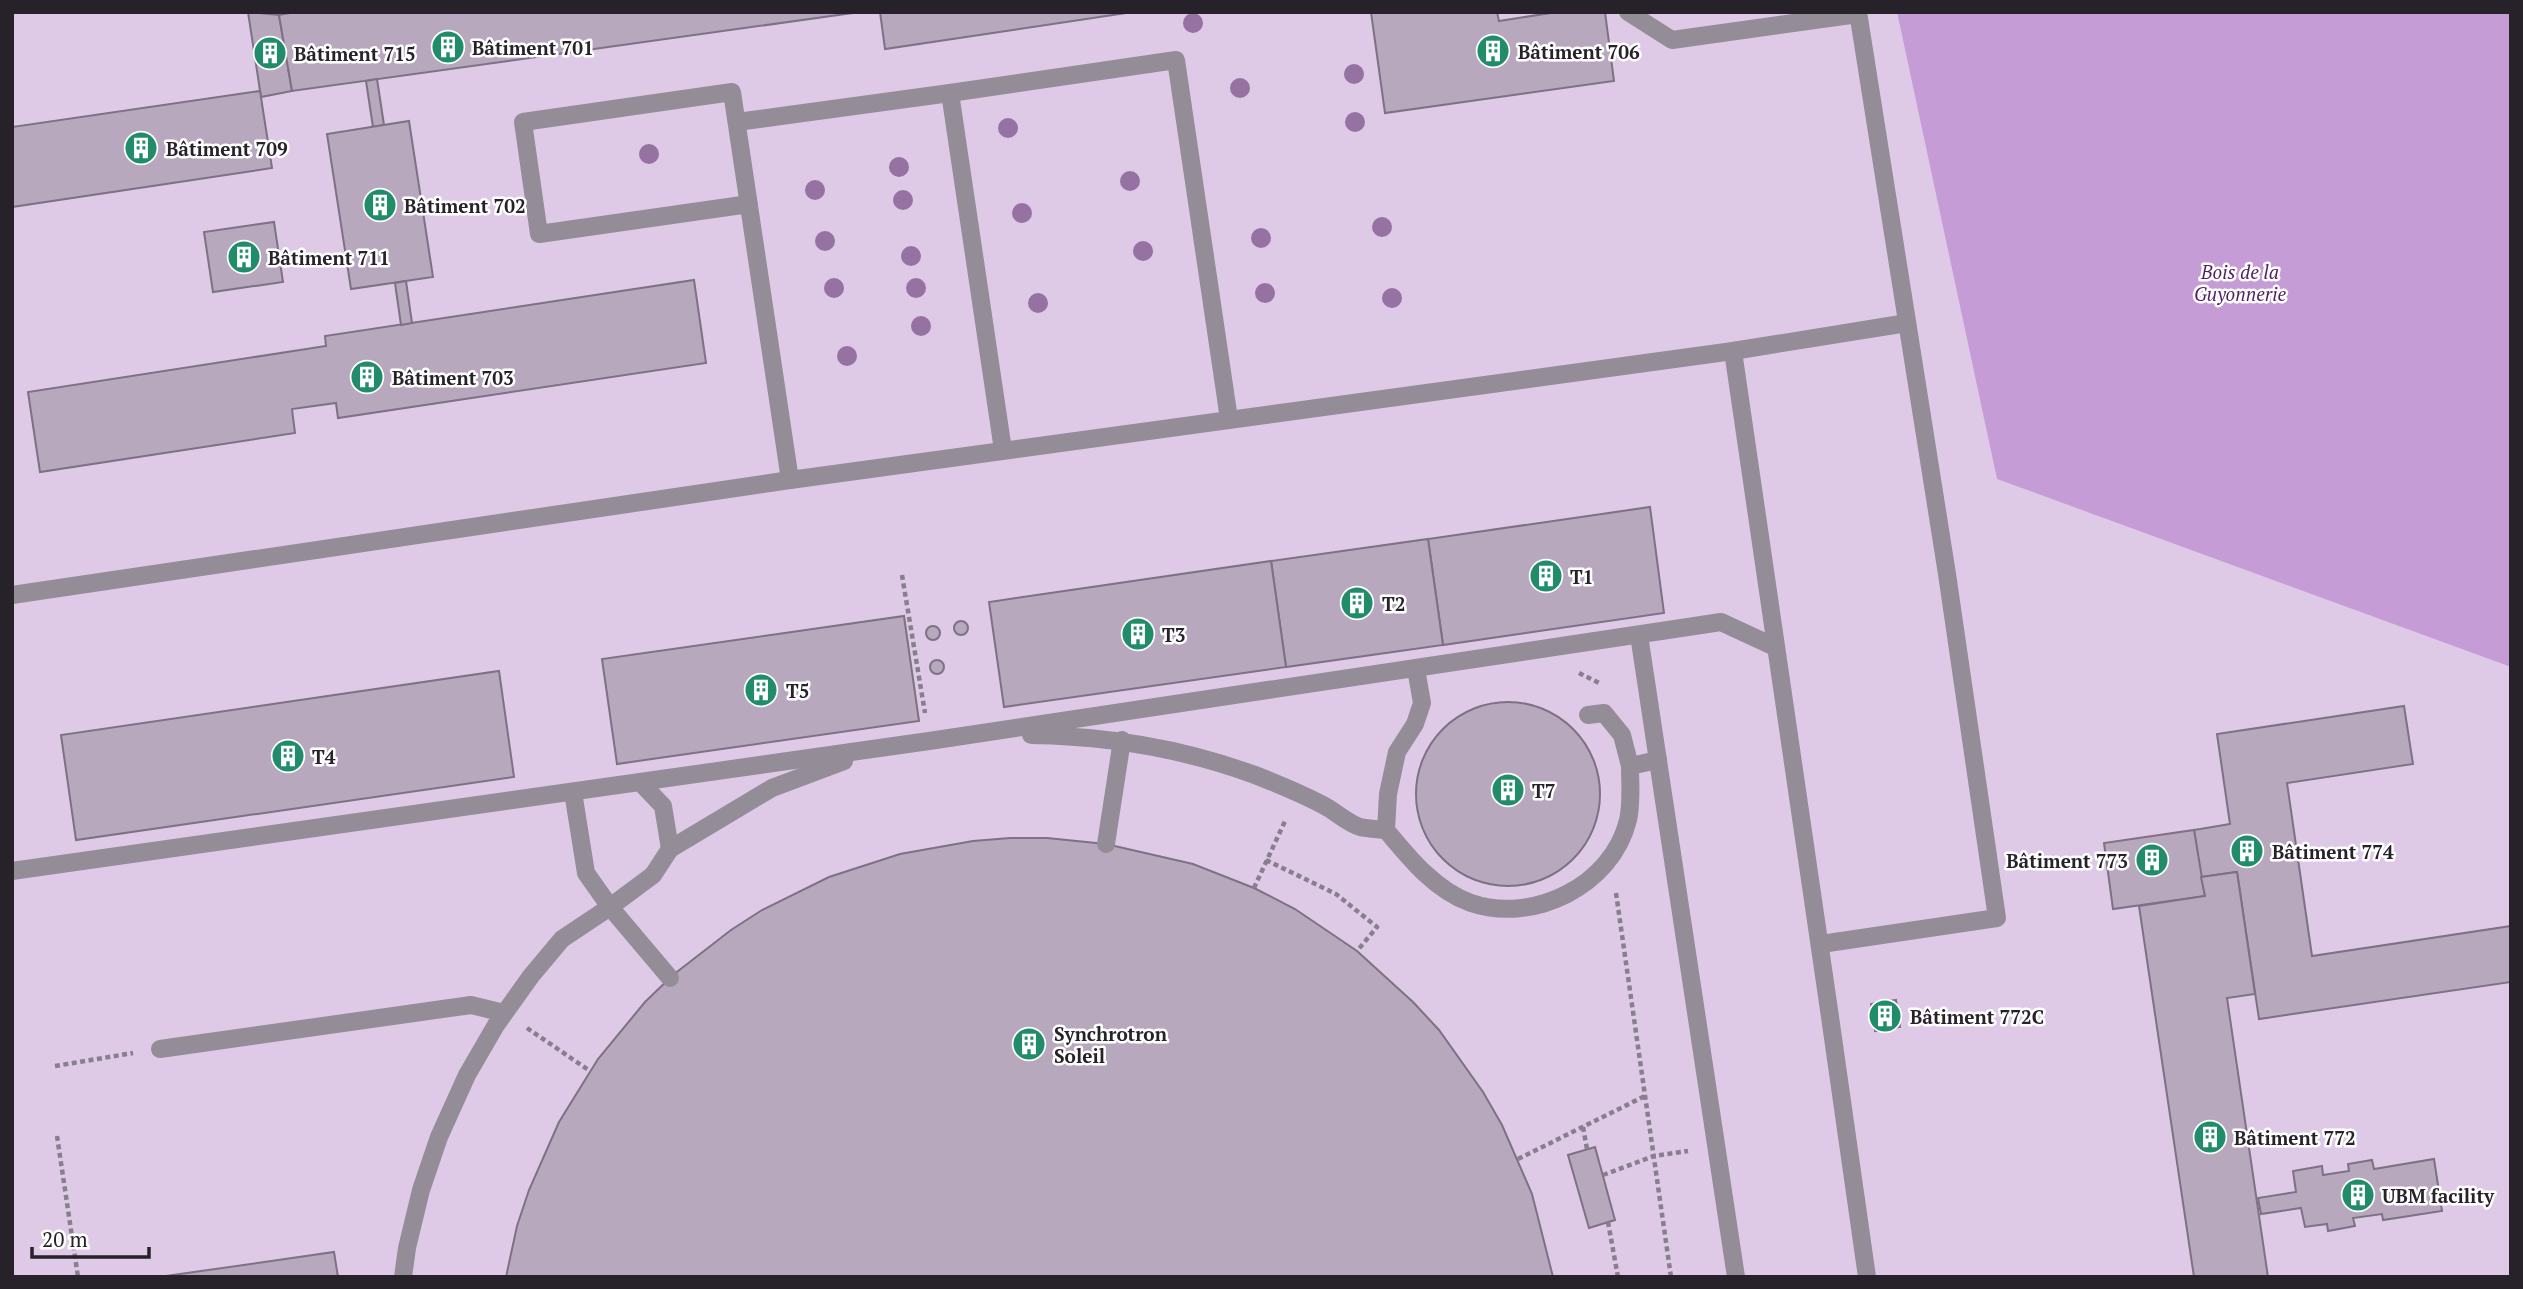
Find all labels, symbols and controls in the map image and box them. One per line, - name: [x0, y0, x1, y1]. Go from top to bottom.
- building icon: Bâtiment 701: [429, 28, 467, 66]
- building icon: Bâtiment 706: [1474, 32, 1512, 70]
- building icon: Bâtiment 715: [251, 34, 289, 72]
- place label: Bâtiment 701: [472, 35, 594, 60]
- place label: Bâtiment 706: [1518, 39, 1640, 64]
- place label: Bâtiment 715: [294, 41, 416, 66]
- building icon: Bâtiment 709: [122, 129, 160, 167]
- place label: Bâtiment 709: [166, 136, 288, 161]
- building icon: Bâtiment 702: [361, 186, 399, 224]
- place label: Bâtiment 702: [404, 193, 526, 218]
- building icon: Bâtiment 711: [225, 238, 263, 276]
- place label: Bâtiment 711: [268, 245, 390, 270]
- park label: Bois de la Guyonnerie: [2194, 259, 2286, 306]
- building icon: Bâtiment 703: [348, 358, 386, 396]
- place label: Bâtiment 703: [392, 365, 514, 390]
- building icon: T1: [1527, 557, 1565, 595]
- place label: T1: [1570, 564, 1593, 589]
- building icon: T2: [1338, 584, 1376, 622]
- place label: T2: [1382, 591, 1405, 616]
- building icon: T3: [1119, 615, 1157, 653]
- place label: T3: [1162, 622, 1185, 647]
- building icon: T5: [742, 671, 780, 709]
- place label: T5: [786, 678, 809, 703]
- building icon: T4: [269, 737, 307, 775]
- place label: T4: [312, 744, 336, 769]
- building icon: T7: [1489, 771, 1527, 809]
- place label: T7: [1532, 778, 1555, 803]
- building icon: Bâtiment 774: [2228, 832, 2266, 870]
- place label: Bâtiment 774: [2272, 839, 2394, 864]
- building icon: Bâtiment 773: [2133, 841, 2171, 879]
- place label: Bâtiment 773: [2006, 848, 2128, 873]
- building icon: Bâtiment 772C: [1866, 997, 1904, 1035]
- place label: Bâtiment 772C: [1910, 1004, 2044, 1029]
- place label: Synchrotron Soleil: [1054, 1021, 1168, 1068]
- building icon: Synchrotron Soleil: [1010, 1025, 1048, 1063]
- building icon: Bâtiment 772: [2191, 1118, 2229, 1156]
- place label: Bâtiment 772: [2234, 1125, 2356, 1150]
- building icon: UBM facility: [2339, 1176, 2377, 1214]
- place label: UBM facility: [2382, 1183, 2495, 1208]
- scale bar: [32, 1216, 149, 1260]
- text: 20 m: [42, 1225, 88, 1253]

